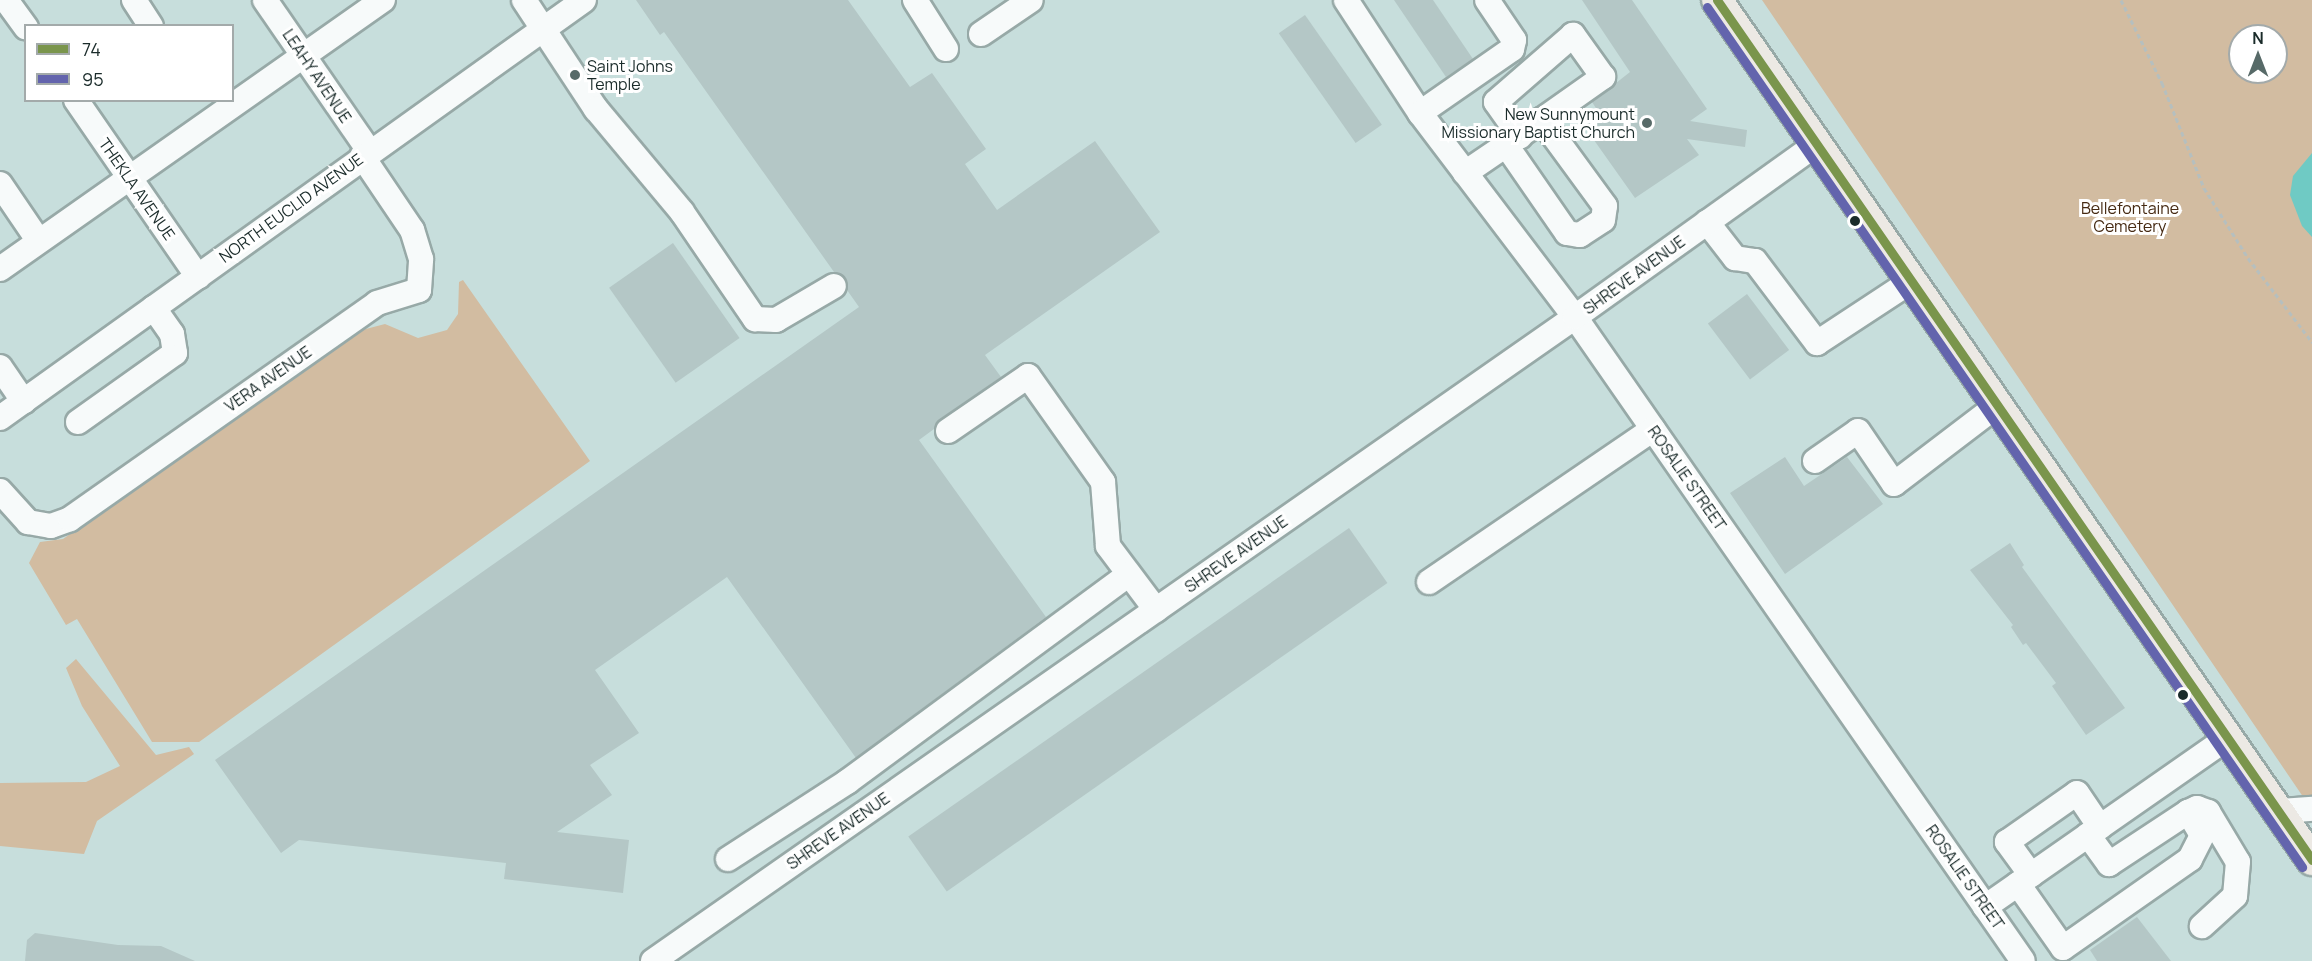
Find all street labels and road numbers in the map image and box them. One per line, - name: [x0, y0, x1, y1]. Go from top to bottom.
- street label: LEAHY AVENUE: [278, 25, 356, 127]
- street label: THEKLA AVENUE: [95, 134, 179, 244]
- street label: NORTH EUCLID AVENUE: [215, 149, 367, 267]
- street label: SHREVE AVENUE: [1579, 232, 1689, 318]
- street label: VERA AVENUE: [221, 342, 315, 416]
- street label: ROSALIE STREET: [1644, 422, 1730, 534]
- street label: SHREVE AVENUE: [1181, 511, 1291, 597]
- street label: SHREVE AVENUE: [783, 788, 893, 874]
- street label: ROSALIE STREET: [1922, 821, 2008, 933]

